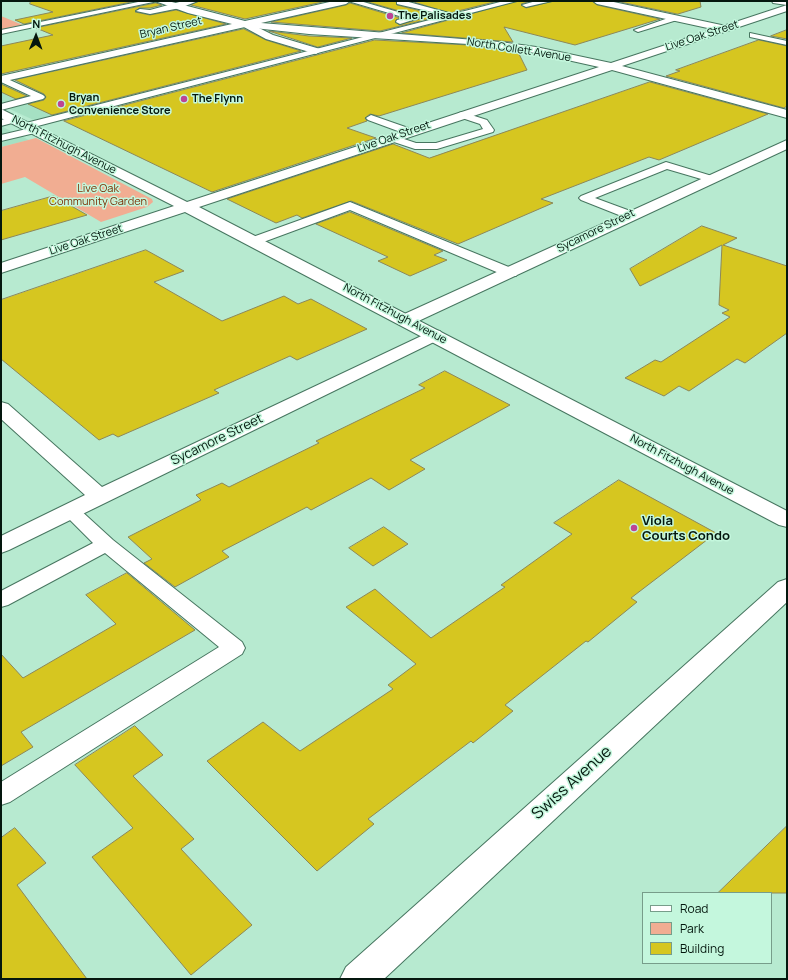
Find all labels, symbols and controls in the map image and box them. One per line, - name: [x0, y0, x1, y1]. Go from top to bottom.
- place label: The Palisades: [398, 9, 471, 23]
- marker: The Palisades: [385, 11, 395, 21]
- street label: Bryan Street: [139, 14, 203, 42]
- north arrow: [16, 16, 56, 56]
- text: N: [32, 16, 40, 31]
- street label: Live Oak Street: [664, 18, 740, 54]
- street label: North Collett Avenue: [466, 35, 572, 65]
- place label: Bryan Convenience Store: [69, 91, 171, 117]
- place label: The Flynn: [192, 92, 243, 106]
- marker: The Flynn: [179, 94, 189, 104]
- marker: Bryan Convenience Store: [56, 99, 66, 109]
- street label: North Fitzhugh Avenue: [10, 113, 118, 177]
- street label: Live Oak Street: [356, 118, 432, 156]
- park label: Live Oak Community Garden: [49, 182, 147, 208]
- street label: Sycamore Street: [555, 206, 637, 256]
- street label: Live Oak Street: [48, 222, 124, 258]
- street label: North Fitzhugh Avenue: [341, 281, 449, 347]
- street label: Sycamore Street: [168, 411, 266, 469]
- street label: North Fitzhugh Avenue: [628, 432, 736, 498]
- place label: Viola Courts Condo: [642, 513, 730, 544]
- marker: Viola Courts Condo: [629, 523, 639, 533]
- street label: Swiss Avenue: [528, 742, 616, 824]
- legend: [642, 892, 772, 964]
- text: Road: [680, 900, 708, 917]
- text: Park: [680, 920, 704, 937]
- text: Building: [680, 940, 724, 957]

